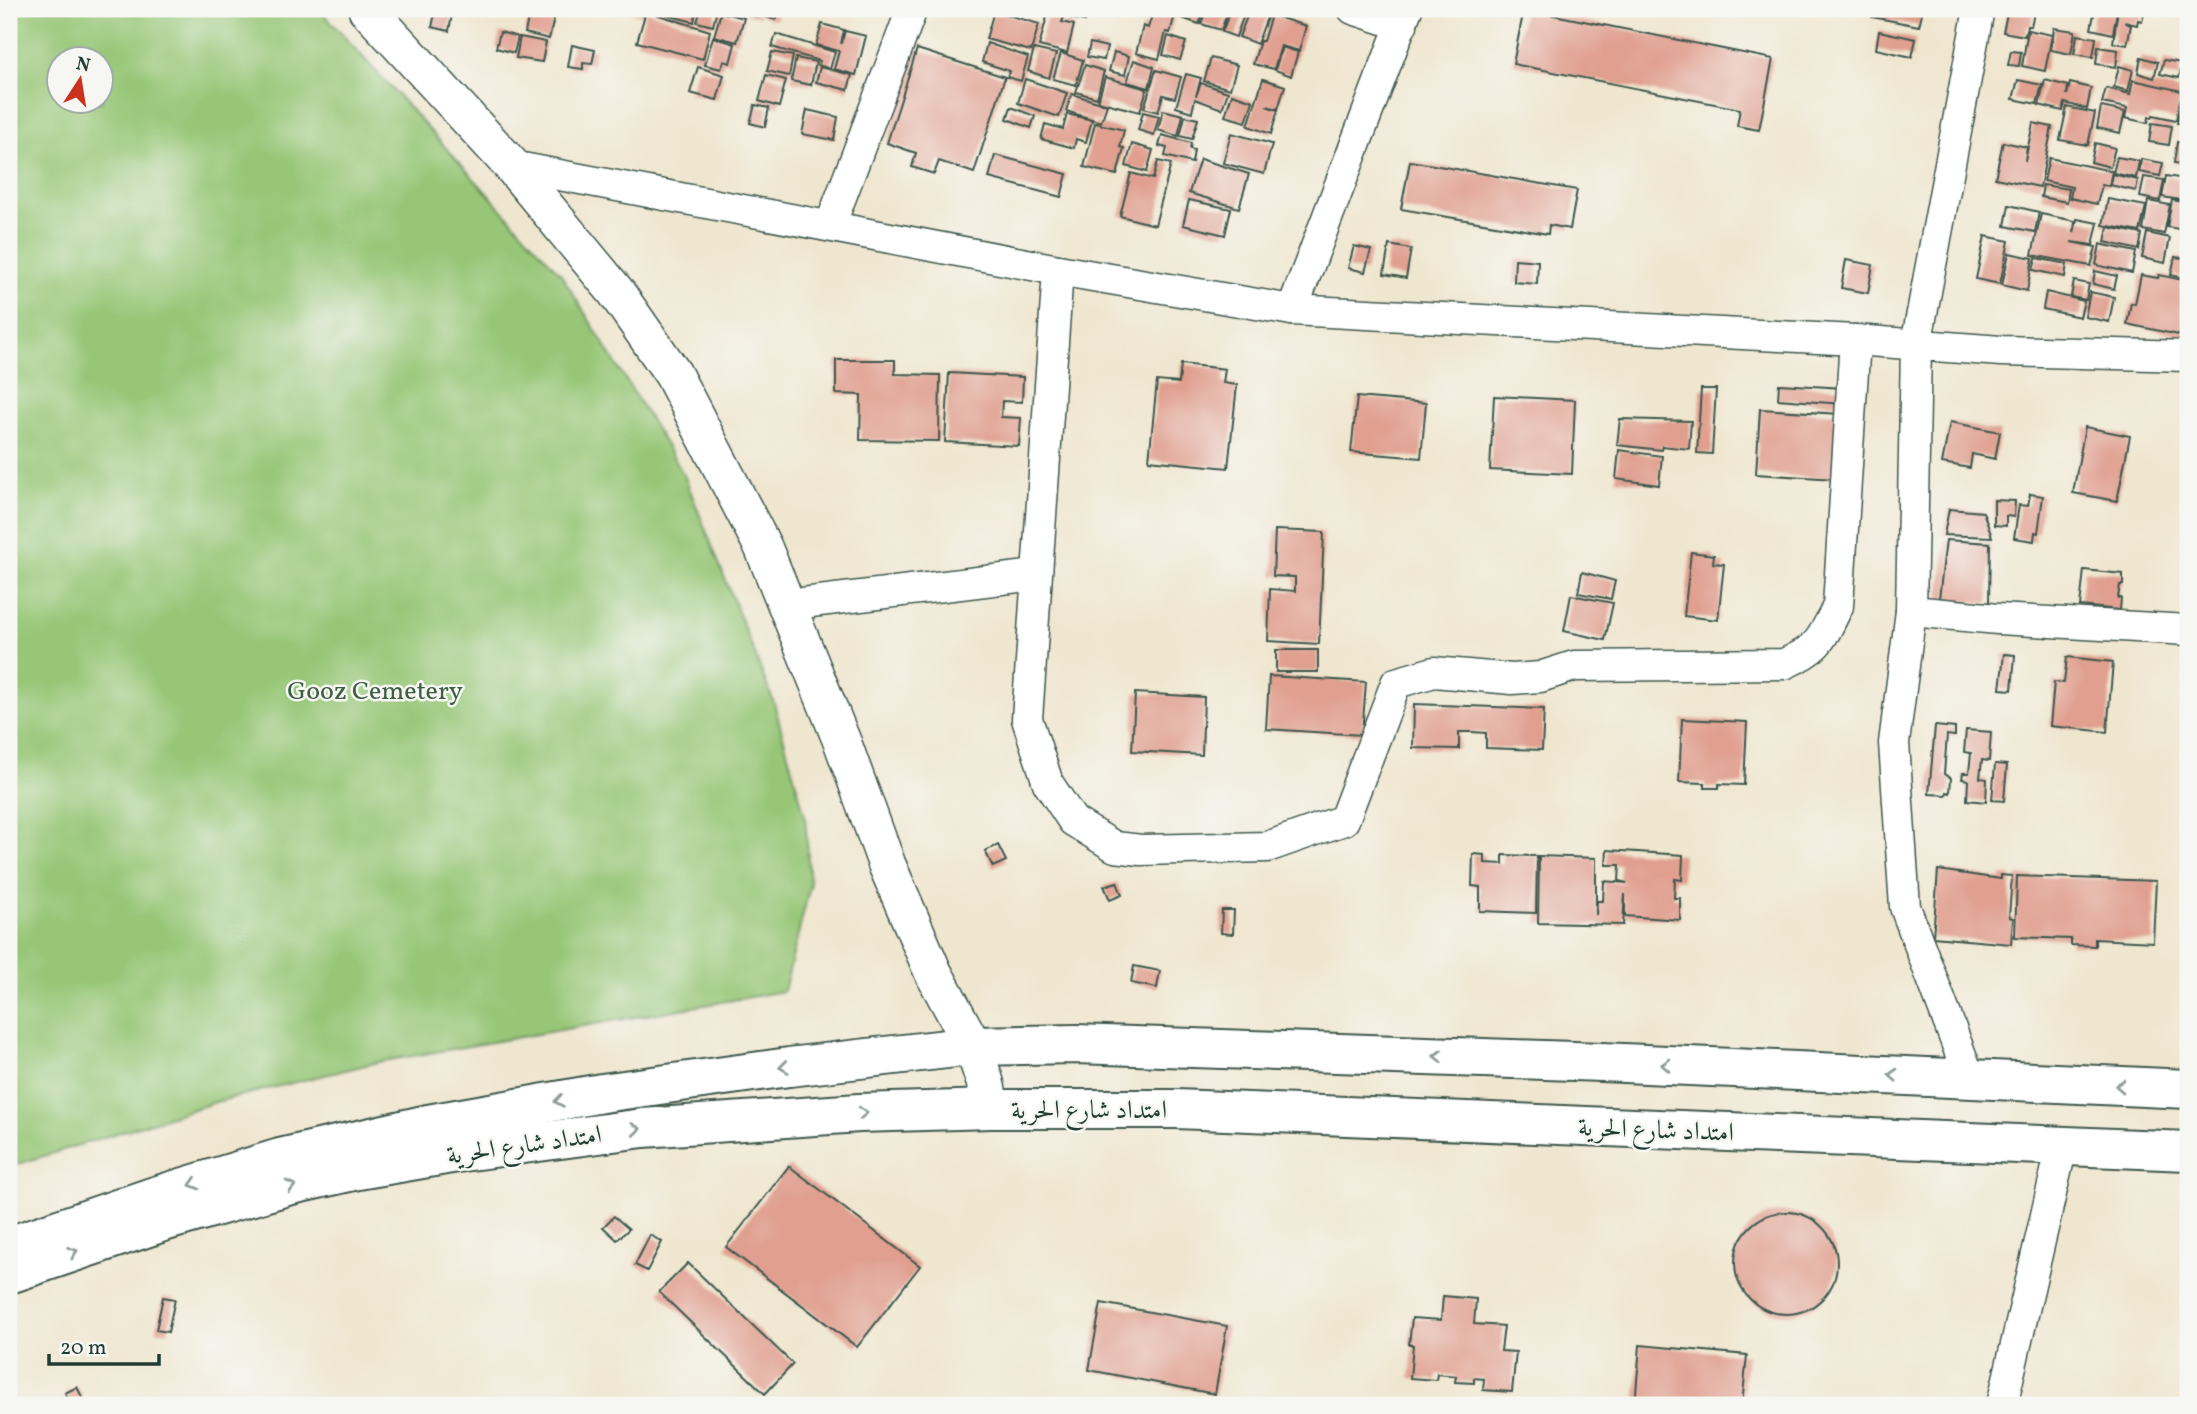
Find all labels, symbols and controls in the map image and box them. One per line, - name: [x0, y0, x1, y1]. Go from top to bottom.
- north arrow: [46, 46, 116, 116]
- text: N: [74, 51, 93, 80]
- park label: Gooz Cemetery: [287, 674, 463, 710]
- one-way arrow: [1432, 1049, 1443, 1064]
- one-way arrow: [1660, 1057, 1671, 1072]
- one-way arrow: [778, 1060, 789, 1075]
- one-way arrow: [1887, 1068, 1898, 1083]
- one-way arrow: [2114, 1079, 2125, 1094]
- one-way arrow: [553, 1093, 565, 1108]
- street label: امتداد شارع الحرية: [1011, 1093, 1167, 1131]
- one-way arrow: [858, 1106, 869, 1121]
- street label: امتداد شارع الحرية: [1577, 1110, 1735, 1154]
- street label: امتداد شارع الحرية: [444, 1117, 604, 1177]
- one-way arrow: [630, 1122, 642, 1137]
- one-way arrow: [188, 1176, 200, 1191]
- one-way arrow: [285, 1180, 297, 1194]
- one-way arrow: [67, 1246, 79, 1261]
- scale bar: [49, 1323, 159, 1367]
- text: 20 m: [60, 1334, 106, 1363]

